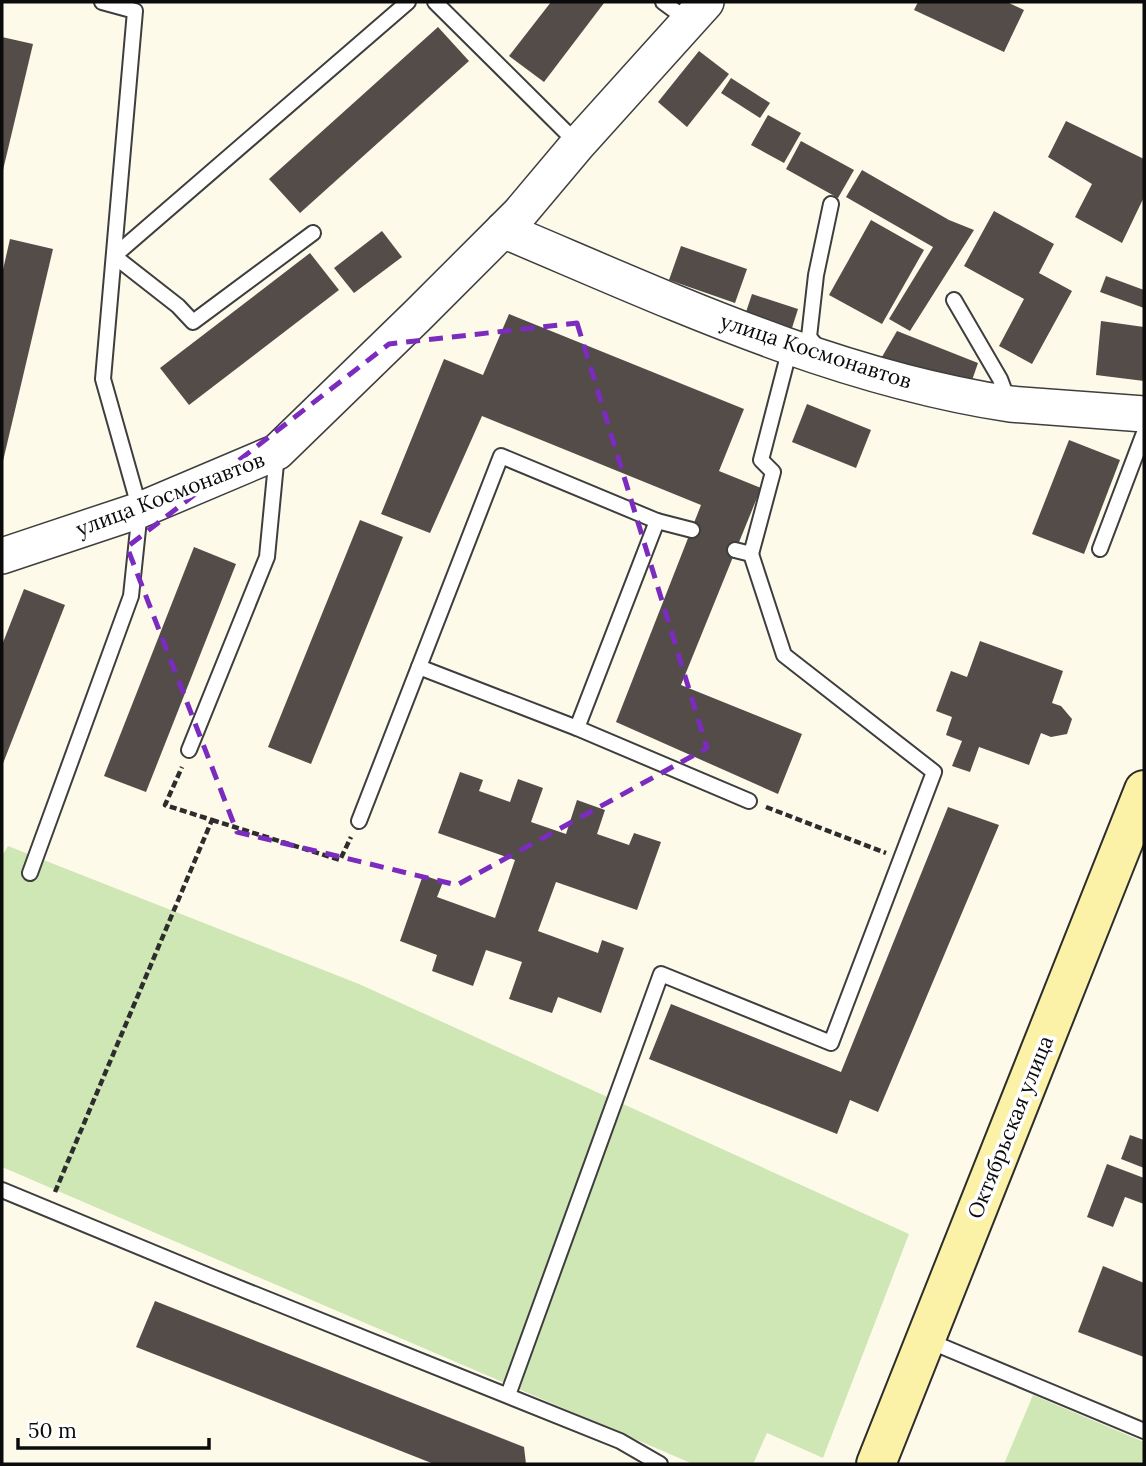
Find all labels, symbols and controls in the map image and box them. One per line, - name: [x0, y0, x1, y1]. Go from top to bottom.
- street label: улица Космонавтов: [717, 307, 915, 395]
- street label: улица Космонавтов: [72, 446, 268, 542]
- street label: Октябрьская улица: [961, 1031, 1059, 1222]
- scale bar: [18, 1406, 208, 1450]
- text: 50 m: [28, 1417, 77, 1444]

